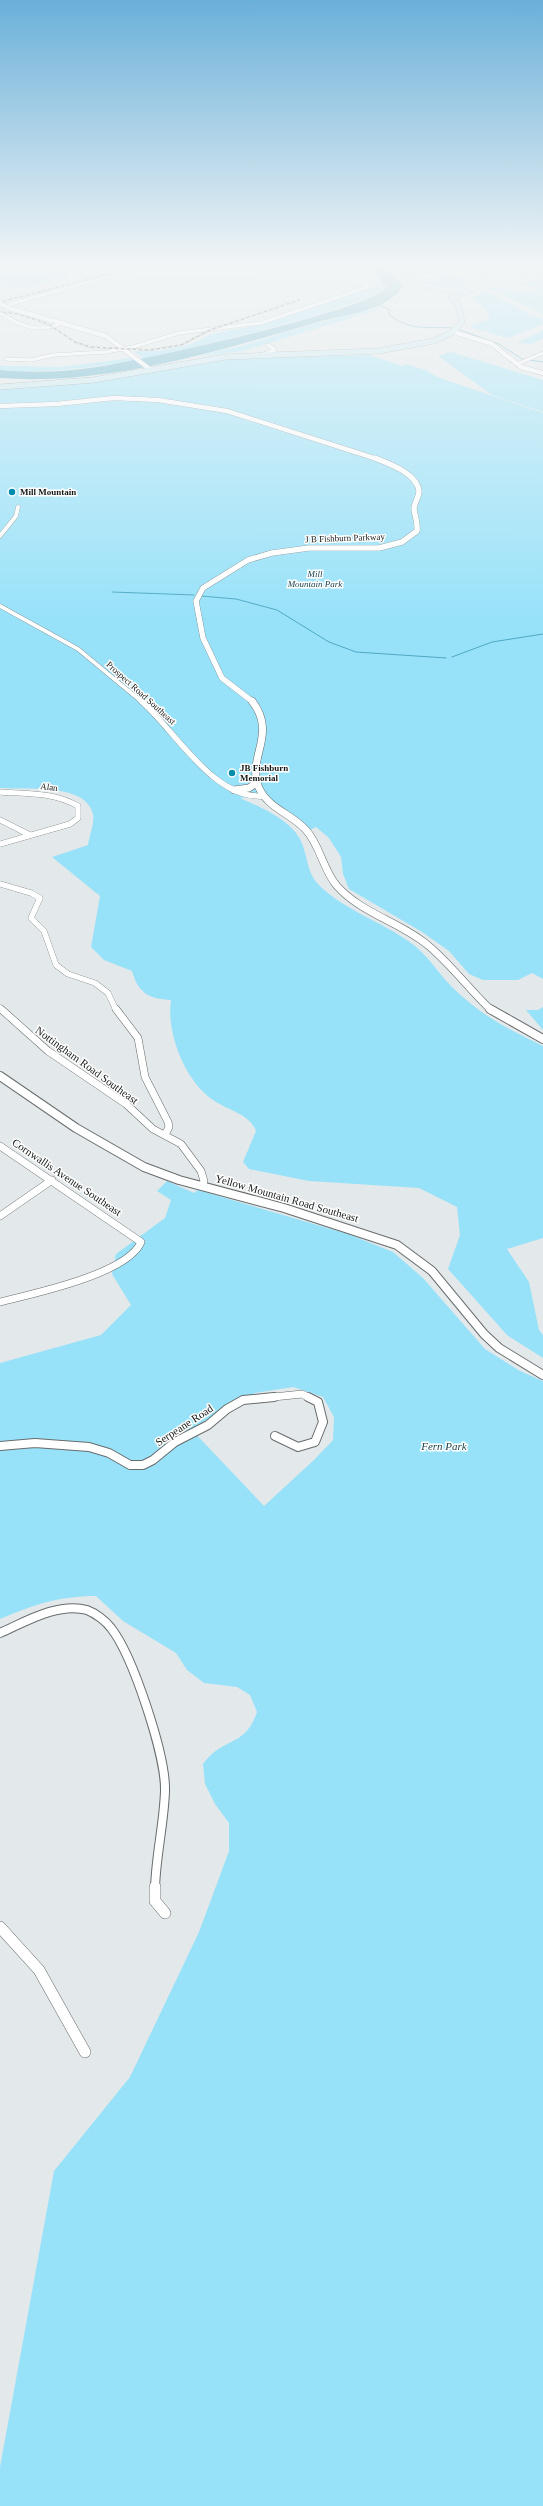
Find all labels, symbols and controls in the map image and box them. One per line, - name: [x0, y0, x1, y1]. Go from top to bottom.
- marker: Mill Mountain: [7, 487, 17, 497]
- place label: Mill Mountain: [20, 487, 76, 497]
- street label: J B Fishburn Parkway: [305, 532, 386, 544]
- park label: Mill Mountain Park: [287, 569, 343, 589]
- street label: Prospect Road Southeast: [104, 659, 178, 727]
- place label: JB Fishburn Memorial: [240, 763, 288, 783]
- marker: JB Fishburn Memorial: [227, 768, 237, 778]
- street label: Alan: [40, 781, 59, 793]
- street label: Nottingham Road Southeast: [33, 1024, 141, 1106]
- street label: Cornwallis Avenue Southeast: [10, 1136, 124, 1218]
- street label: Yellow Mountain Road Southeast: [214, 1172, 360, 1224]
- street label: Serpeane Road: [153, 1402, 215, 1448]
- park label: Fern Park: [420, 1440, 468, 1452]

